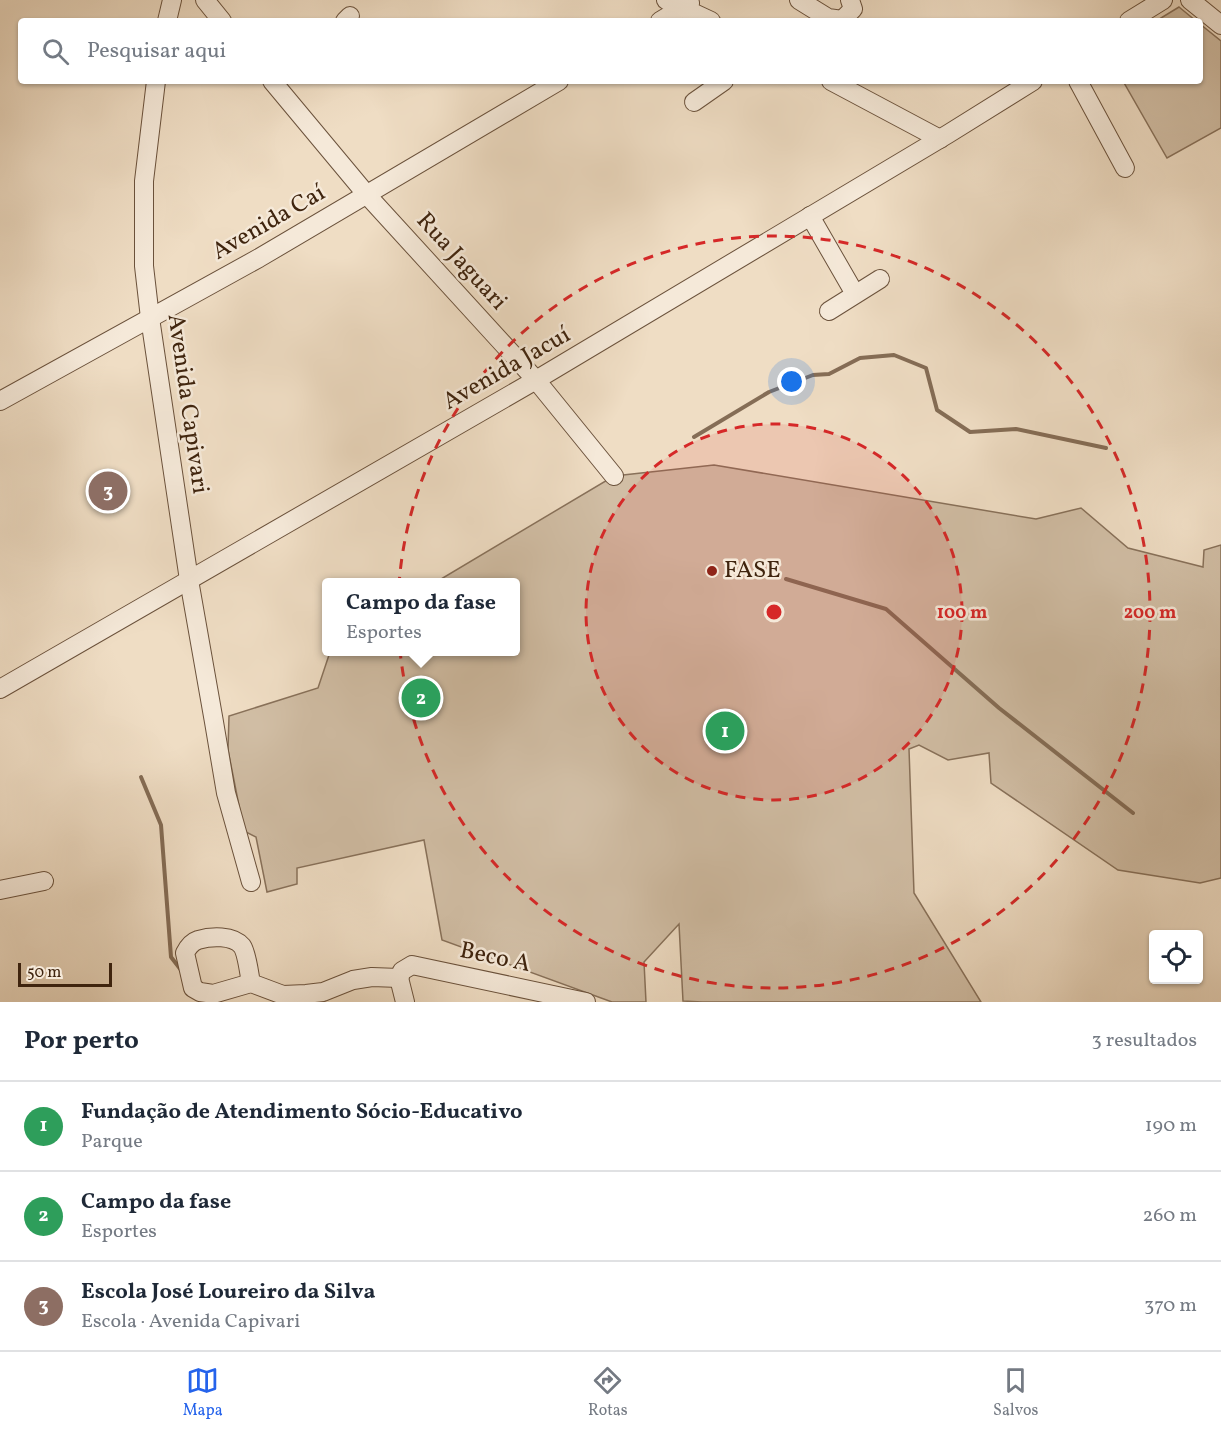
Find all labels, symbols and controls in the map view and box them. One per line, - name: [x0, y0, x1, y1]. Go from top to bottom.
- search box: [18, 18, 1203, 84]
- icon: search: [39, 35, 72, 68]
- text: Pesquisar aqui: [87, 36, 226, 67]
- street label: Avenida Caí: [206, 177, 332, 269]
- street label: Rua Jaguari: [408, 205, 514, 319]
- street label: Avenida Capivari: [158, 312, 216, 496]
- street label: Avenida Jacuí: [437, 319, 577, 419]
- your location: [777, 367, 806, 396]
- pin: 3: [88, 468, 128, 514]
- place label: FASE: [724, 554, 781, 588]
- marker: FASE: [705, 564, 719, 578]
- popup: [322, 578, 520, 656]
- text: Campo da fase: [346, 588, 496, 619]
- text: 100 m: [937, 601, 987, 626]
- text: 200 m: [1124, 601, 1176, 626]
- centre of rings: [764, 602, 784, 622]
- text: Esportes: [346, 619, 422, 647]
- pin: 2: [402, 676, 440, 720]
- pin: 1: [706, 708, 744, 754]
- map controls: [1149, 930, 1203, 984]
- button: locate: [1149, 930, 1203, 984]
- street label: Beco A: [456, 934, 534, 982]
- scale bar: [18, 960, 112, 988]
- text: 50 m: [27, 962, 61, 984]
- text: Por perto: [24, 1023, 139, 1059]
- text: 3 resultados: [1092, 1027, 1197, 1055]
- text: Fundação de Atendimento Sócio-Educativo: [81, 1097, 523, 1128]
- text: 1: [39, 1112, 48, 1140]
- text: 190 m: [1145, 1112, 1197, 1140]
- text: Parque: [81, 1128, 143, 1156]
- text: Campo da fase: [81, 1187, 231, 1218]
- text: 2: [38, 1202, 49, 1230]
- text: 260 m: [1142, 1202, 1197, 1230]
- text: Esportes: [81, 1218, 157, 1246]
- text: Escola José Loureiro da Silva: [81, 1277, 375, 1308]
- text: 3: [38, 1292, 49, 1320]
- text: 370 m: [1144, 1292, 1197, 1320]
- text: Escola · Avenida Capivari: [81, 1308, 300, 1336]
- tab: Mapa: [183, 1364, 223, 1422]
- tab: Rotas: [588, 1364, 628, 1422]
- tab: Salvos: [993, 1364, 1038, 1422]

